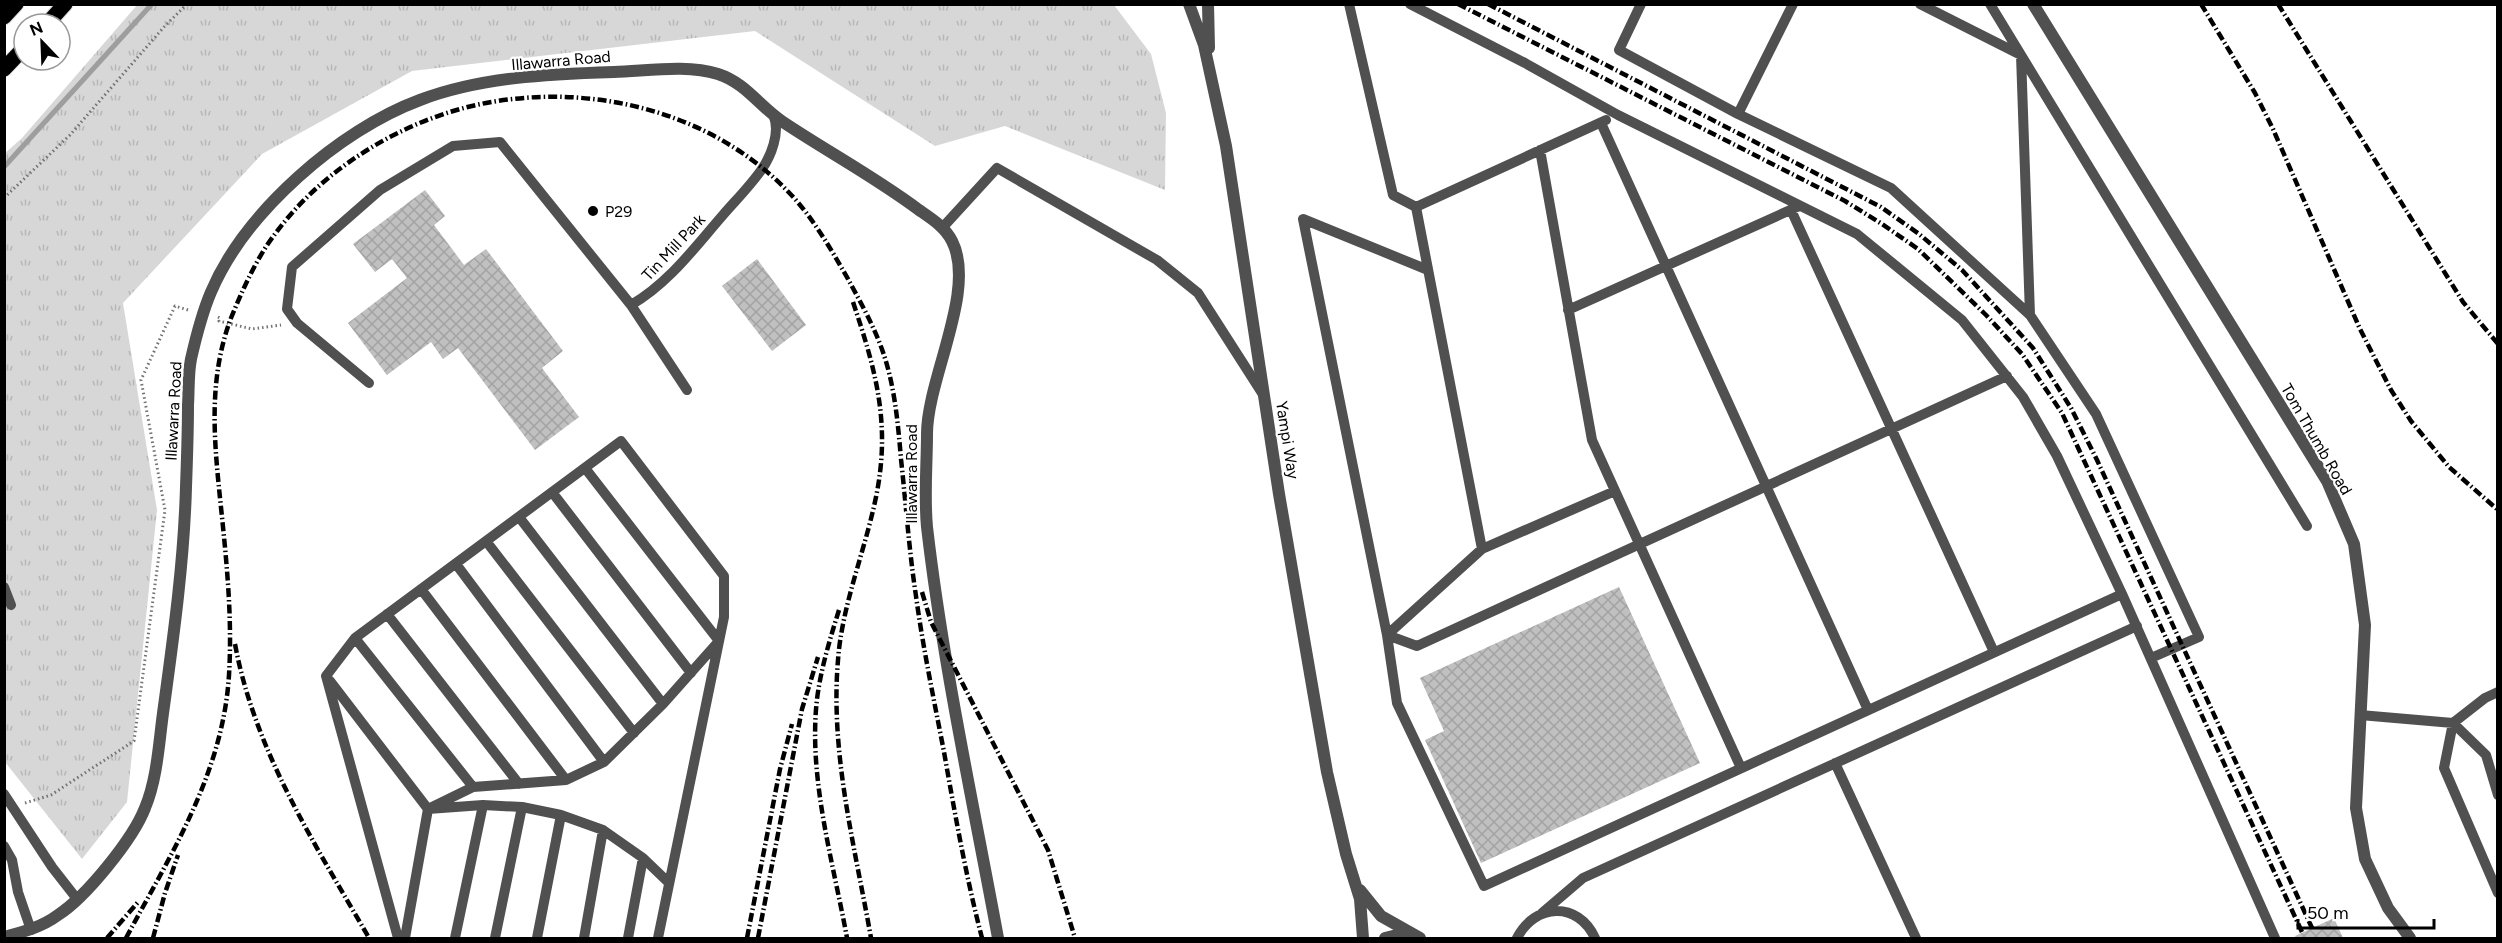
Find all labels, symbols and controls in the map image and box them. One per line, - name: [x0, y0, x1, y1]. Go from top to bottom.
- north arrow: [12, 12, 72, 72]
- text: N: [27, 17, 46, 40]
- street label: Illawarra Road: [511, 47, 612, 74]
- place label: P29: [605, 202, 632, 221]
- marker: P29: [586, 204, 600, 218]
- street label: Tin Mill Park: [638, 210, 709, 285]
- street label: Illawarra Road: [161, 361, 186, 461]
- street label: Tom Thumb Road: [2277, 380, 2356, 498]
- street label: Yampi Way: [1272, 400, 1303, 481]
- street label: Illawarra Road: [902, 424, 921, 524]
- scale bar: [2298, 892, 2434, 930]
- text: 50 m: [2307, 902, 2349, 924]

